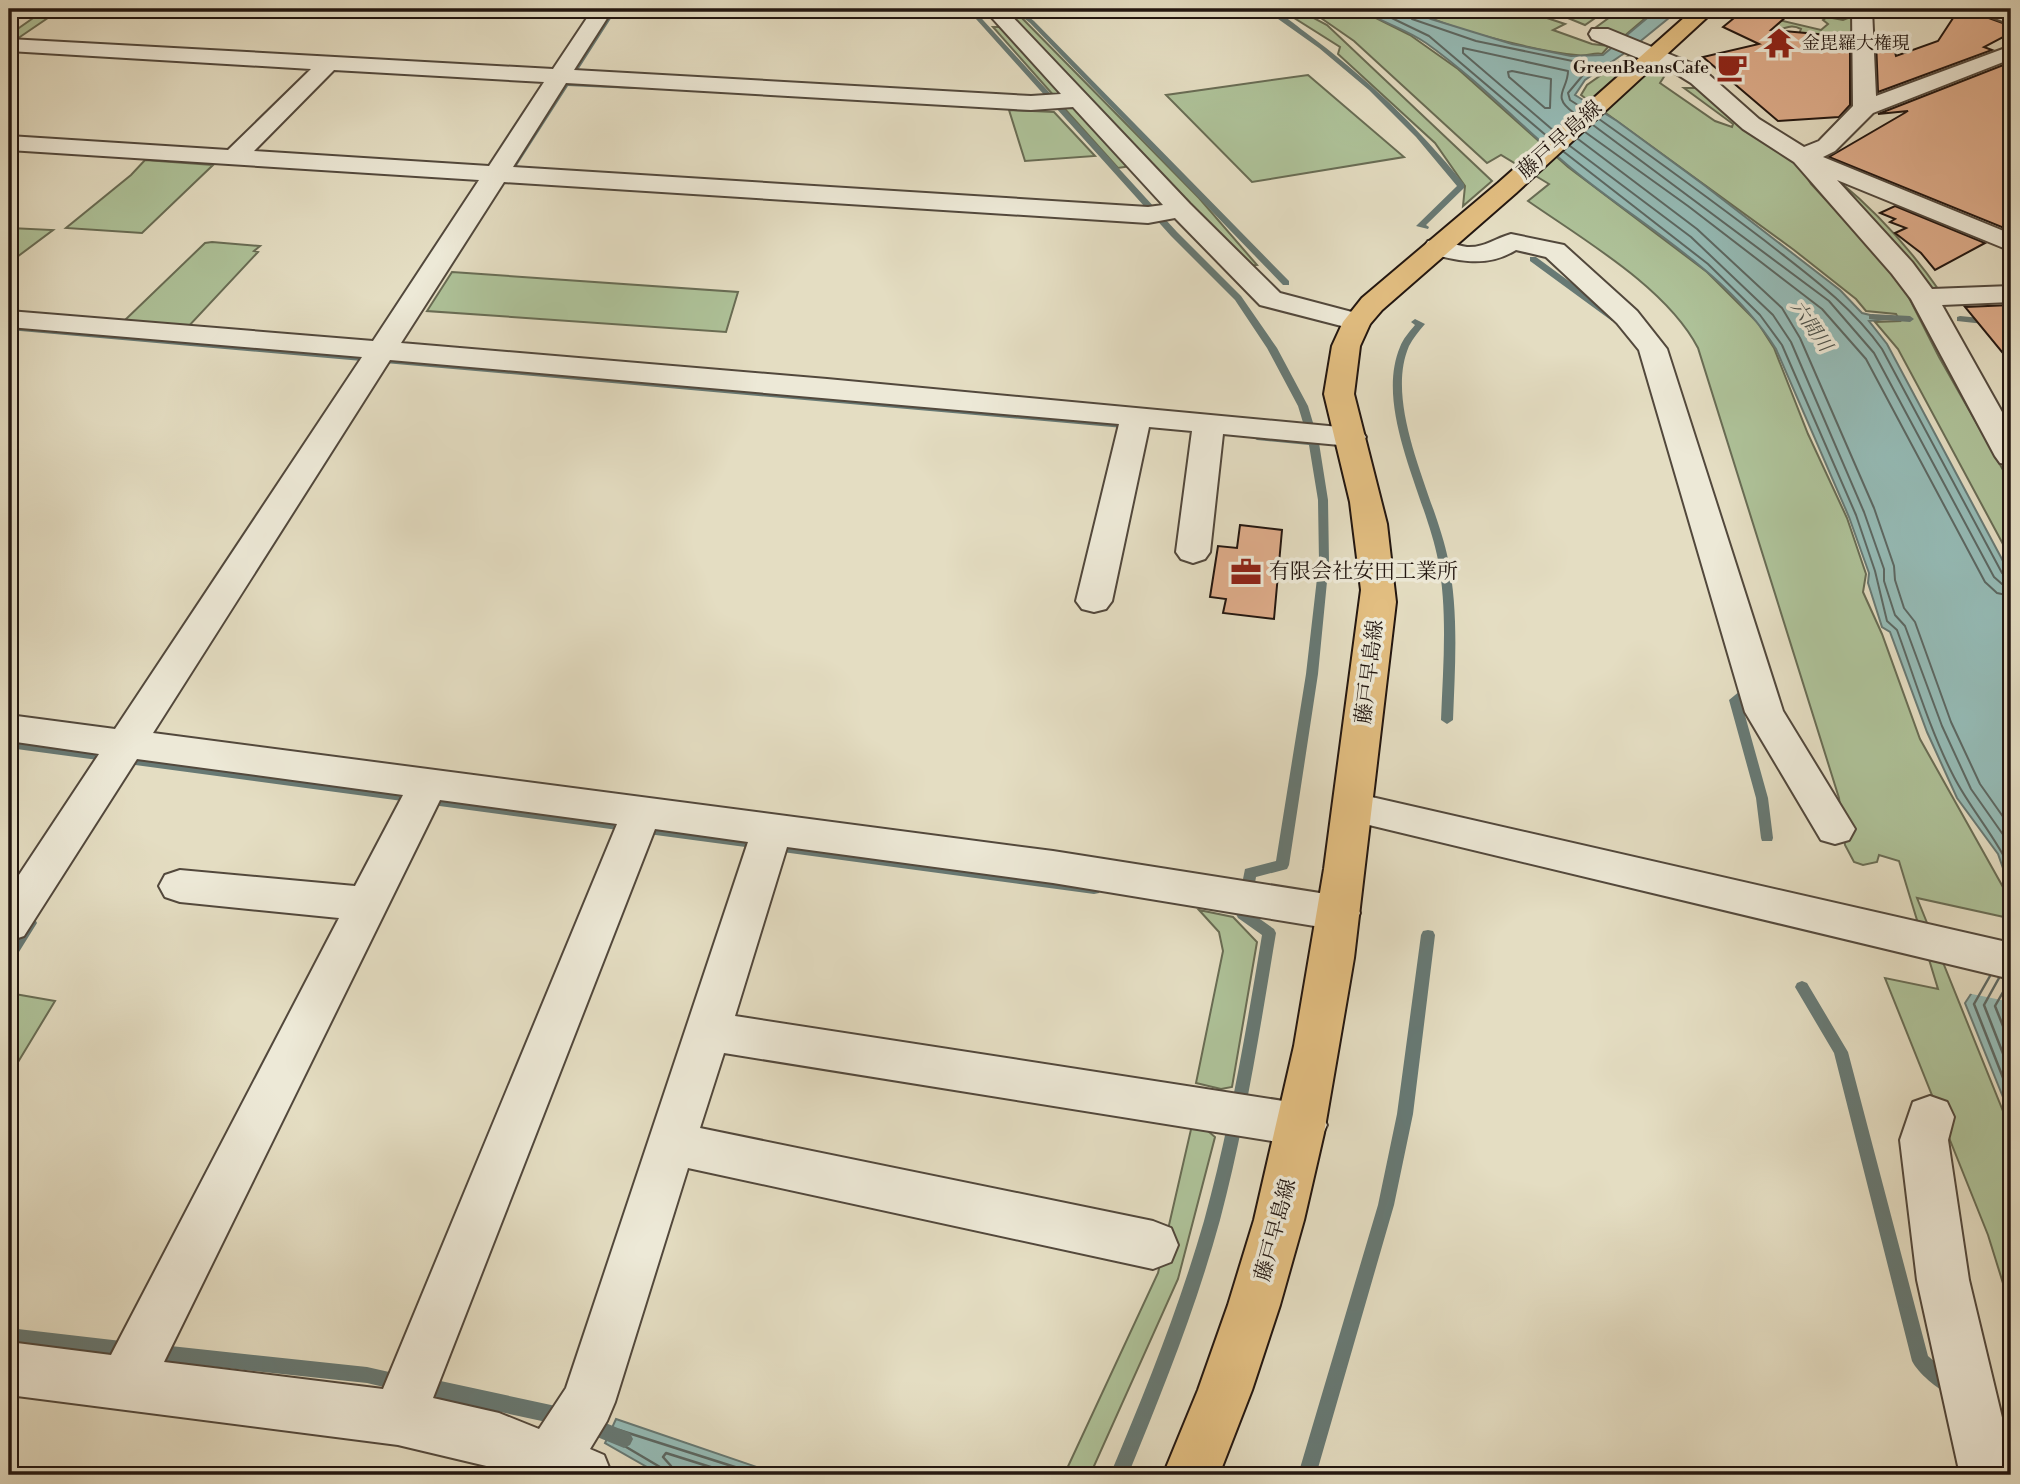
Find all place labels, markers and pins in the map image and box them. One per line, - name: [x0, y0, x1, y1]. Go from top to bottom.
- temple icon: 金毘羅大権現: [1762, 26, 1796, 60]
- place label: 金毘羅大権現: [1802, 32, 1910, 55]
- cafe icon: GreenBeansCafe: [1715, 50, 1749, 84]
- place label: GreenBeansCafe: [1573, 56, 1709, 79]
- office icon: 有限会社安田工業所: [1229, 555, 1263, 589]
- place label: 有限会社安田工業所: [1269, 559, 1458, 585]

